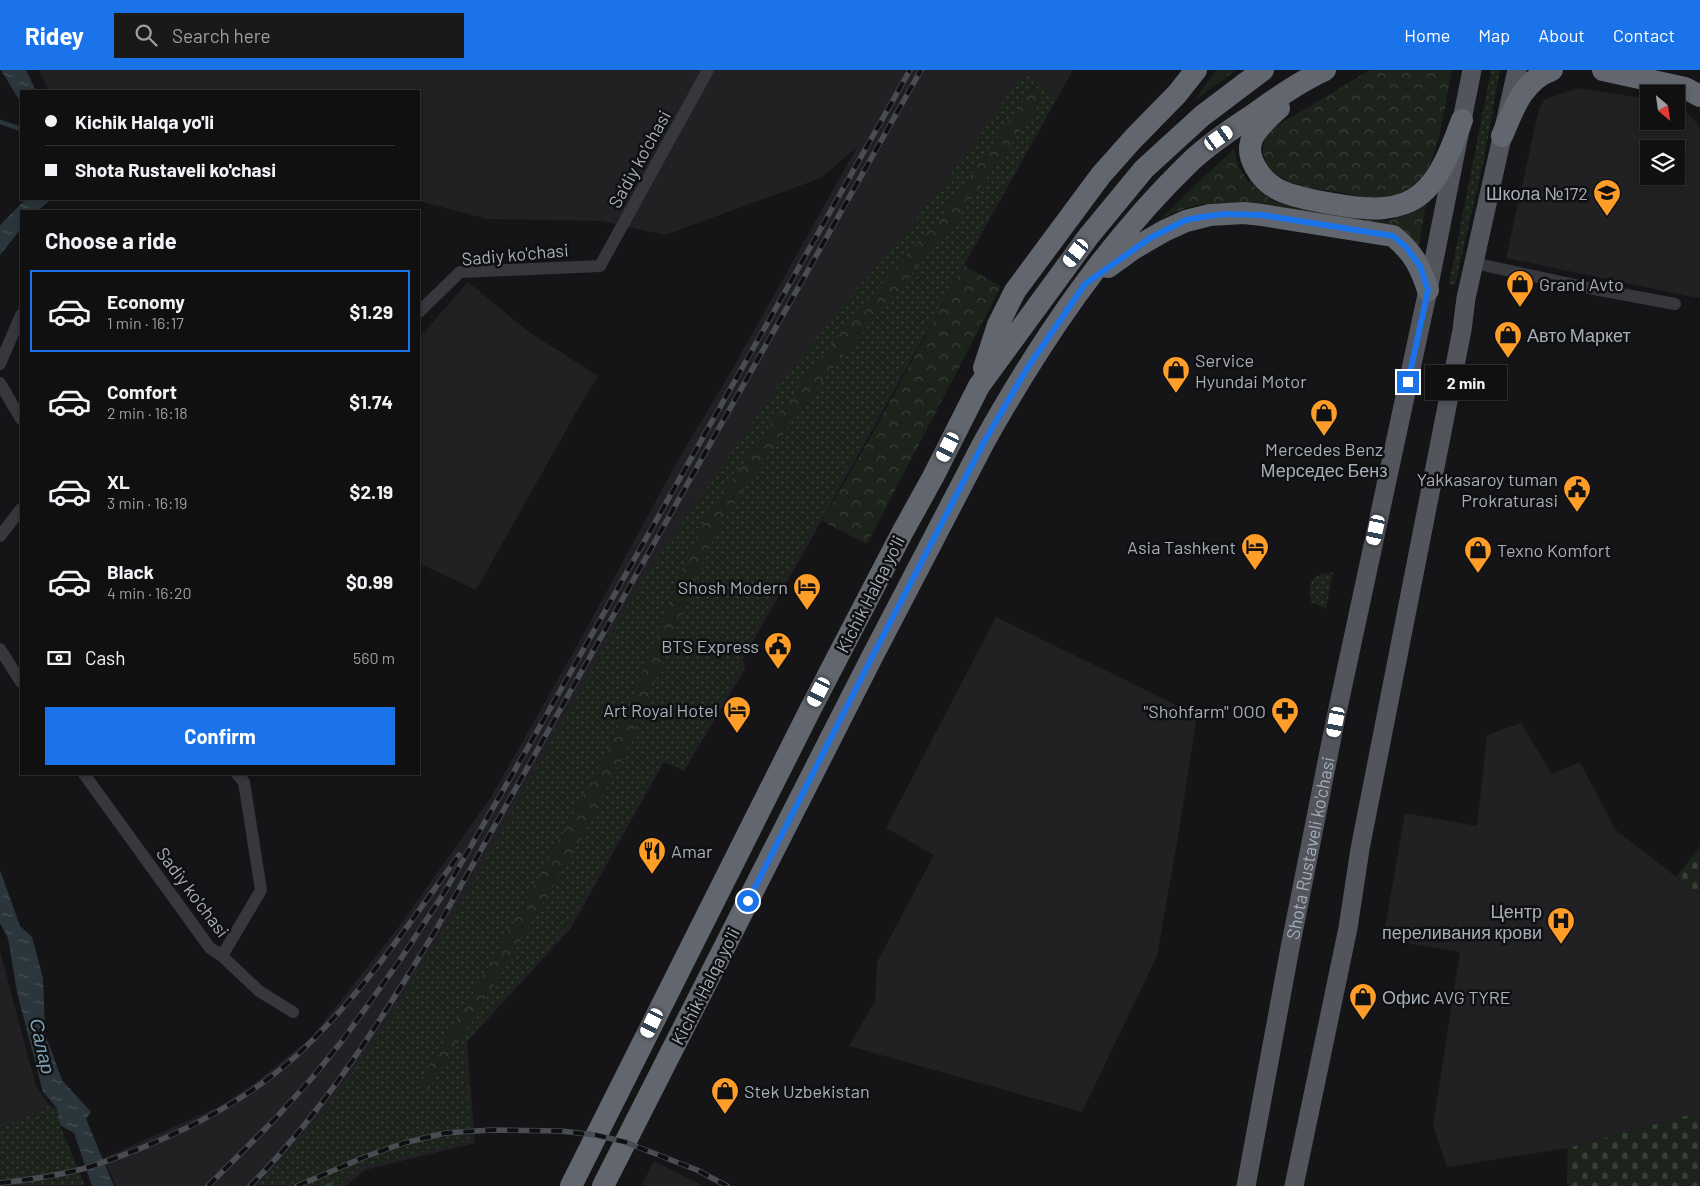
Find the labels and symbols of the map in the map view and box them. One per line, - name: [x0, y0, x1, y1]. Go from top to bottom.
- north arrow: [1640, 85, 1685, 130]
- street label: Sa'diy ko'chasi: [603, 106, 675, 212]
- car: [1202, 123, 1235, 153]
- school or university icon: Школа №172: [1592, 178, 1622, 217]
- place label: Школа №172: [1486, 182, 1588, 204]
- car: [1060, 237, 1091, 269]
- street label: Sadiy ko'chasi: [461, 238, 569, 270]
- shop icon: Grand Avto: [1505, 269, 1535, 308]
- place label: Grand Avto: [1539, 273, 1624, 295]
- shop icon: Авто Маркет: [1493, 320, 1523, 359]
- place label: Авто Маркет: [1527, 324, 1631, 346]
- place label: Service Hyundai Motor: [1195, 349, 1307, 392]
- shop icon: Service Hyundai Motor: [1161, 355, 1191, 394]
- callout: 2 min: [1426, 364, 1508, 400]
- route end: [1397, 371, 1419, 393]
- shop icon: Mercedes Benz Мерседес Бенз: [1309, 398, 1339, 437]
- car: [934, 430, 961, 464]
- place label: Mercedes Benz Мерседес Бенз: [1261, 438, 1387, 481]
- place label: Yakkasaroy tuman Prokraturasi: [1417, 468, 1558, 511]
- public building icon: Yakkasaroy tuman Prokraturasi: [1562, 474, 1592, 513]
- car: [1365, 514, 1386, 546]
- street label: Kichik Halqa yo'li: [831, 532, 909, 656]
- hotel icon: Asia Tashkent: [1240, 532, 1270, 571]
- shop icon: Texno Komfort: [1463, 535, 1493, 574]
- place label: Asia Tashkent: [1127, 536, 1236, 558]
- place label: Texno Komfort: [1497, 539, 1611, 561]
- hotel icon: Shosh Modern: [792, 572, 822, 611]
- place label: Shosh Modern: [678, 576, 788, 598]
- public building icon: BTS Express: [763, 631, 793, 670]
- place label: BTS Express: [661, 635, 759, 657]
- car: [805, 675, 832, 709]
- hotel icon: Art Royal Hotel: [722, 695, 752, 734]
- pharmacy icon: "Shohfarm" OOO: [1270, 696, 1300, 735]
- place label: Art Royal Hotel: [603, 699, 718, 721]
- place label: "Shohfarm" OOO: [1144, 700, 1266, 722]
- car: [1325, 706, 1346, 738]
- street label: Shota Rustaveli ko'chasi: [1281, 755, 1339, 941]
- restaurant icon: Amar: [637, 836, 667, 875]
- place label: Amar: [671, 840, 713, 862]
- street label: Sadiy ko'chasi: [152, 843, 234, 941]
- route start: [737, 890, 759, 912]
- place label: Центр переливания крови: [1382, 900, 1542, 943]
- hospital icon: Центр переливания крови: [1546, 906, 1576, 945]
- street label: Kichik Halqa yo'li: [666, 924, 744, 1048]
- shop icon: Офис AVG TYRE: [1348, 982, 1378, 1021]
- place label: Офис AVG TYRE: [1382, 986, 1511, 1008]
- car: [638, 1006, 665, 1040]
- water label: Салар: [25, 1016, 61, 1076]
- shop icon: Stek Uzbekistan: [710, 1076, 740, 1115]
- place label: Stek Uzbekistan: [744, 1080, 870, 1102]

